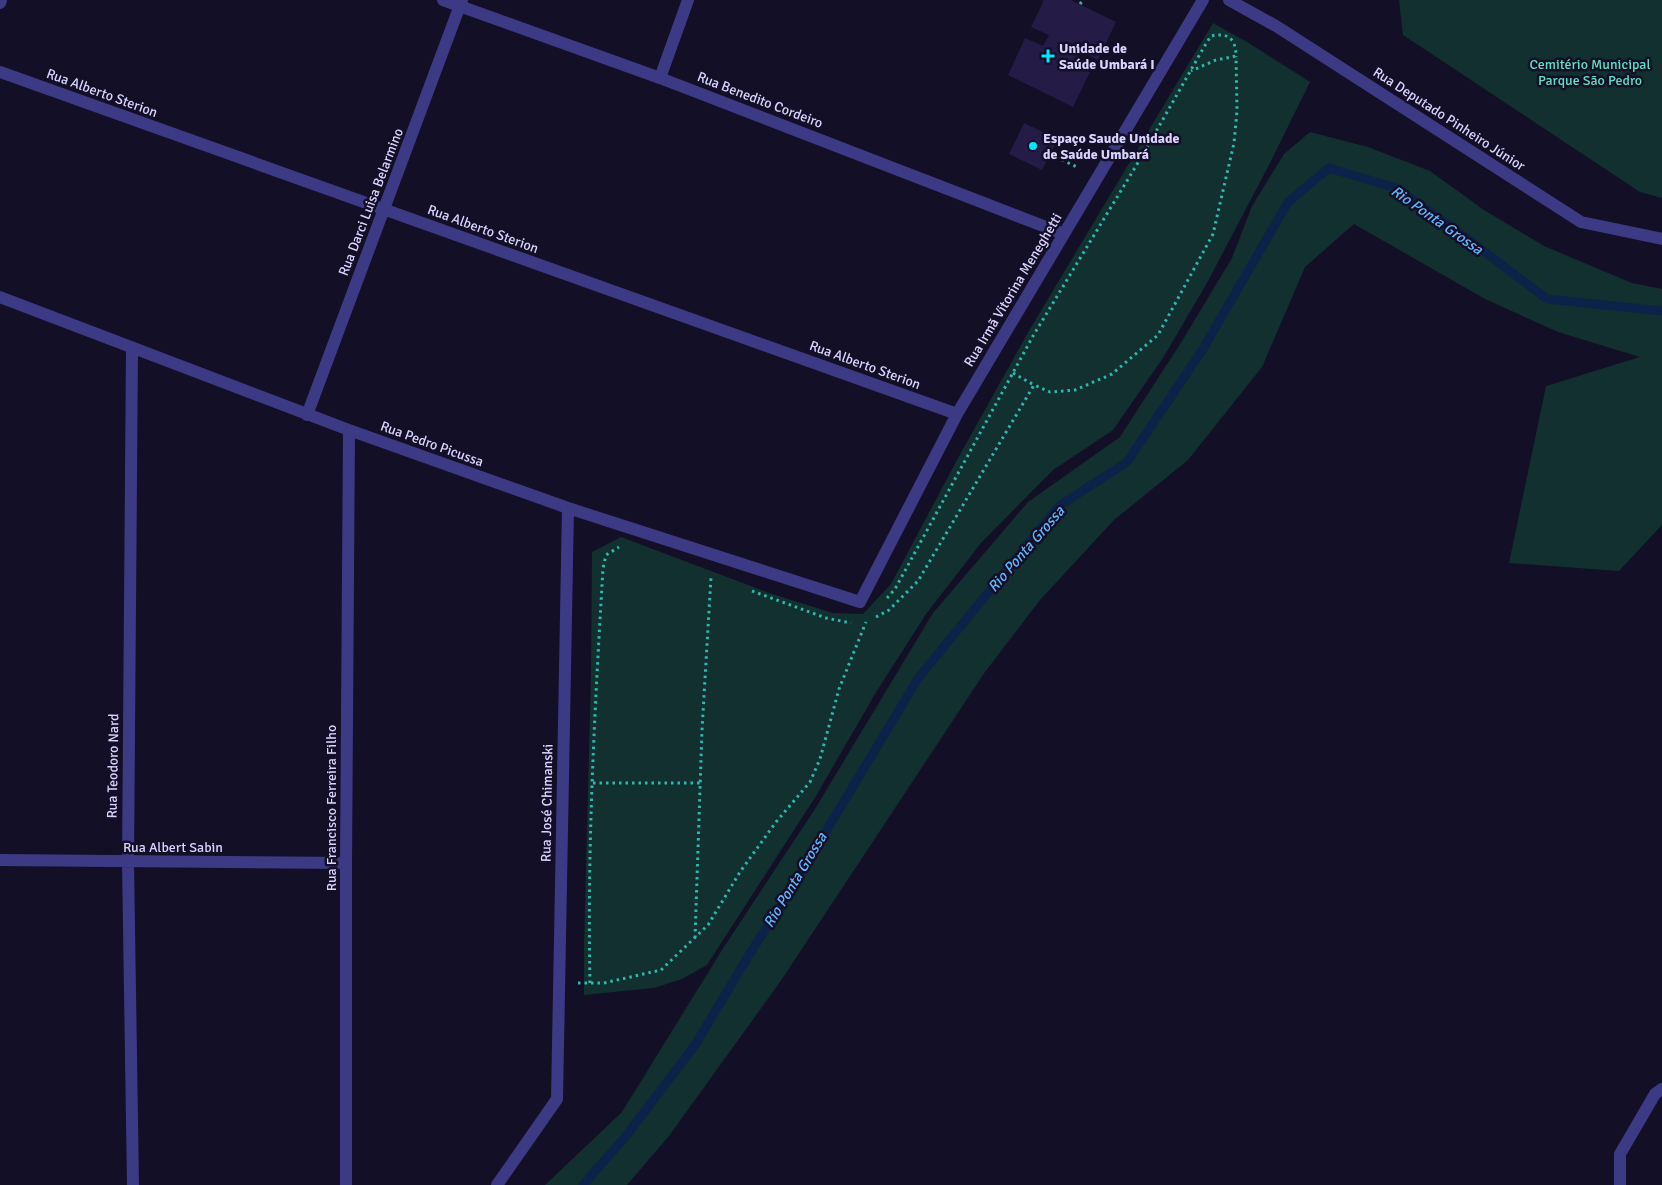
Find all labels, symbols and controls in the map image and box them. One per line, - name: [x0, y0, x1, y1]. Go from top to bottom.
- place label: Unidade de Saúde Umbará I: [1059, 40, 1155, 73]
- marker: Unidade de Saúde Umbará I: [1041, 49, 1055, 63]
- park label: Cemitério Municipal Parque São Pedro: [1529, 56, 1651, 89]
- street label: Rua Deputado Pinheiro Júnior: [1370, 63, 1529, 175]
- street label: Rua Alberto Sterion: [44, 65, 160, 121]
- street label: Rua Benedito Cordeiro: [695, 68, 825, 132]
- street label: Rua Darci Luisa Belarmino: [335, 126, 407, 278]
- place label: Espaço Saude Unidade de Saúde Umbará: [1043, 130, 1179, 163]
- marker: Espaço Saude Unidade de Saúde Umbará: [1027, 140, 1039, 152]
- water label: Rio Ponta Grossa: [1388, 182, 1487, 259]
- street label: Rua Alberto Sterion: [425, 201, 541, 257]
- street label: Rua Irmã Vitorina Meneghetti: [960, 210, 1066, 370]
- street label: Rua Alberto Sterion: [807, 337, 923, 393]
- street label: Rua Pedro Picussa: [378, 417, 486, 471]
- water label: Rio Ponta Grossa: [984, 502, 1068, 596]
- street label: Rua Teodoro Nard: [104, 713, 122, 819]
- street label: Rua Francisco Ferreira Filho: [323, 725, 340, 891]
- street label: Rua José Chimanski: [537, 744, 557, 862]
- water label: Rio Ponta Grossa: [760, 829, 831, 931]
- street label: Rua Albert Sabin: [123, 839, 223, 856]

